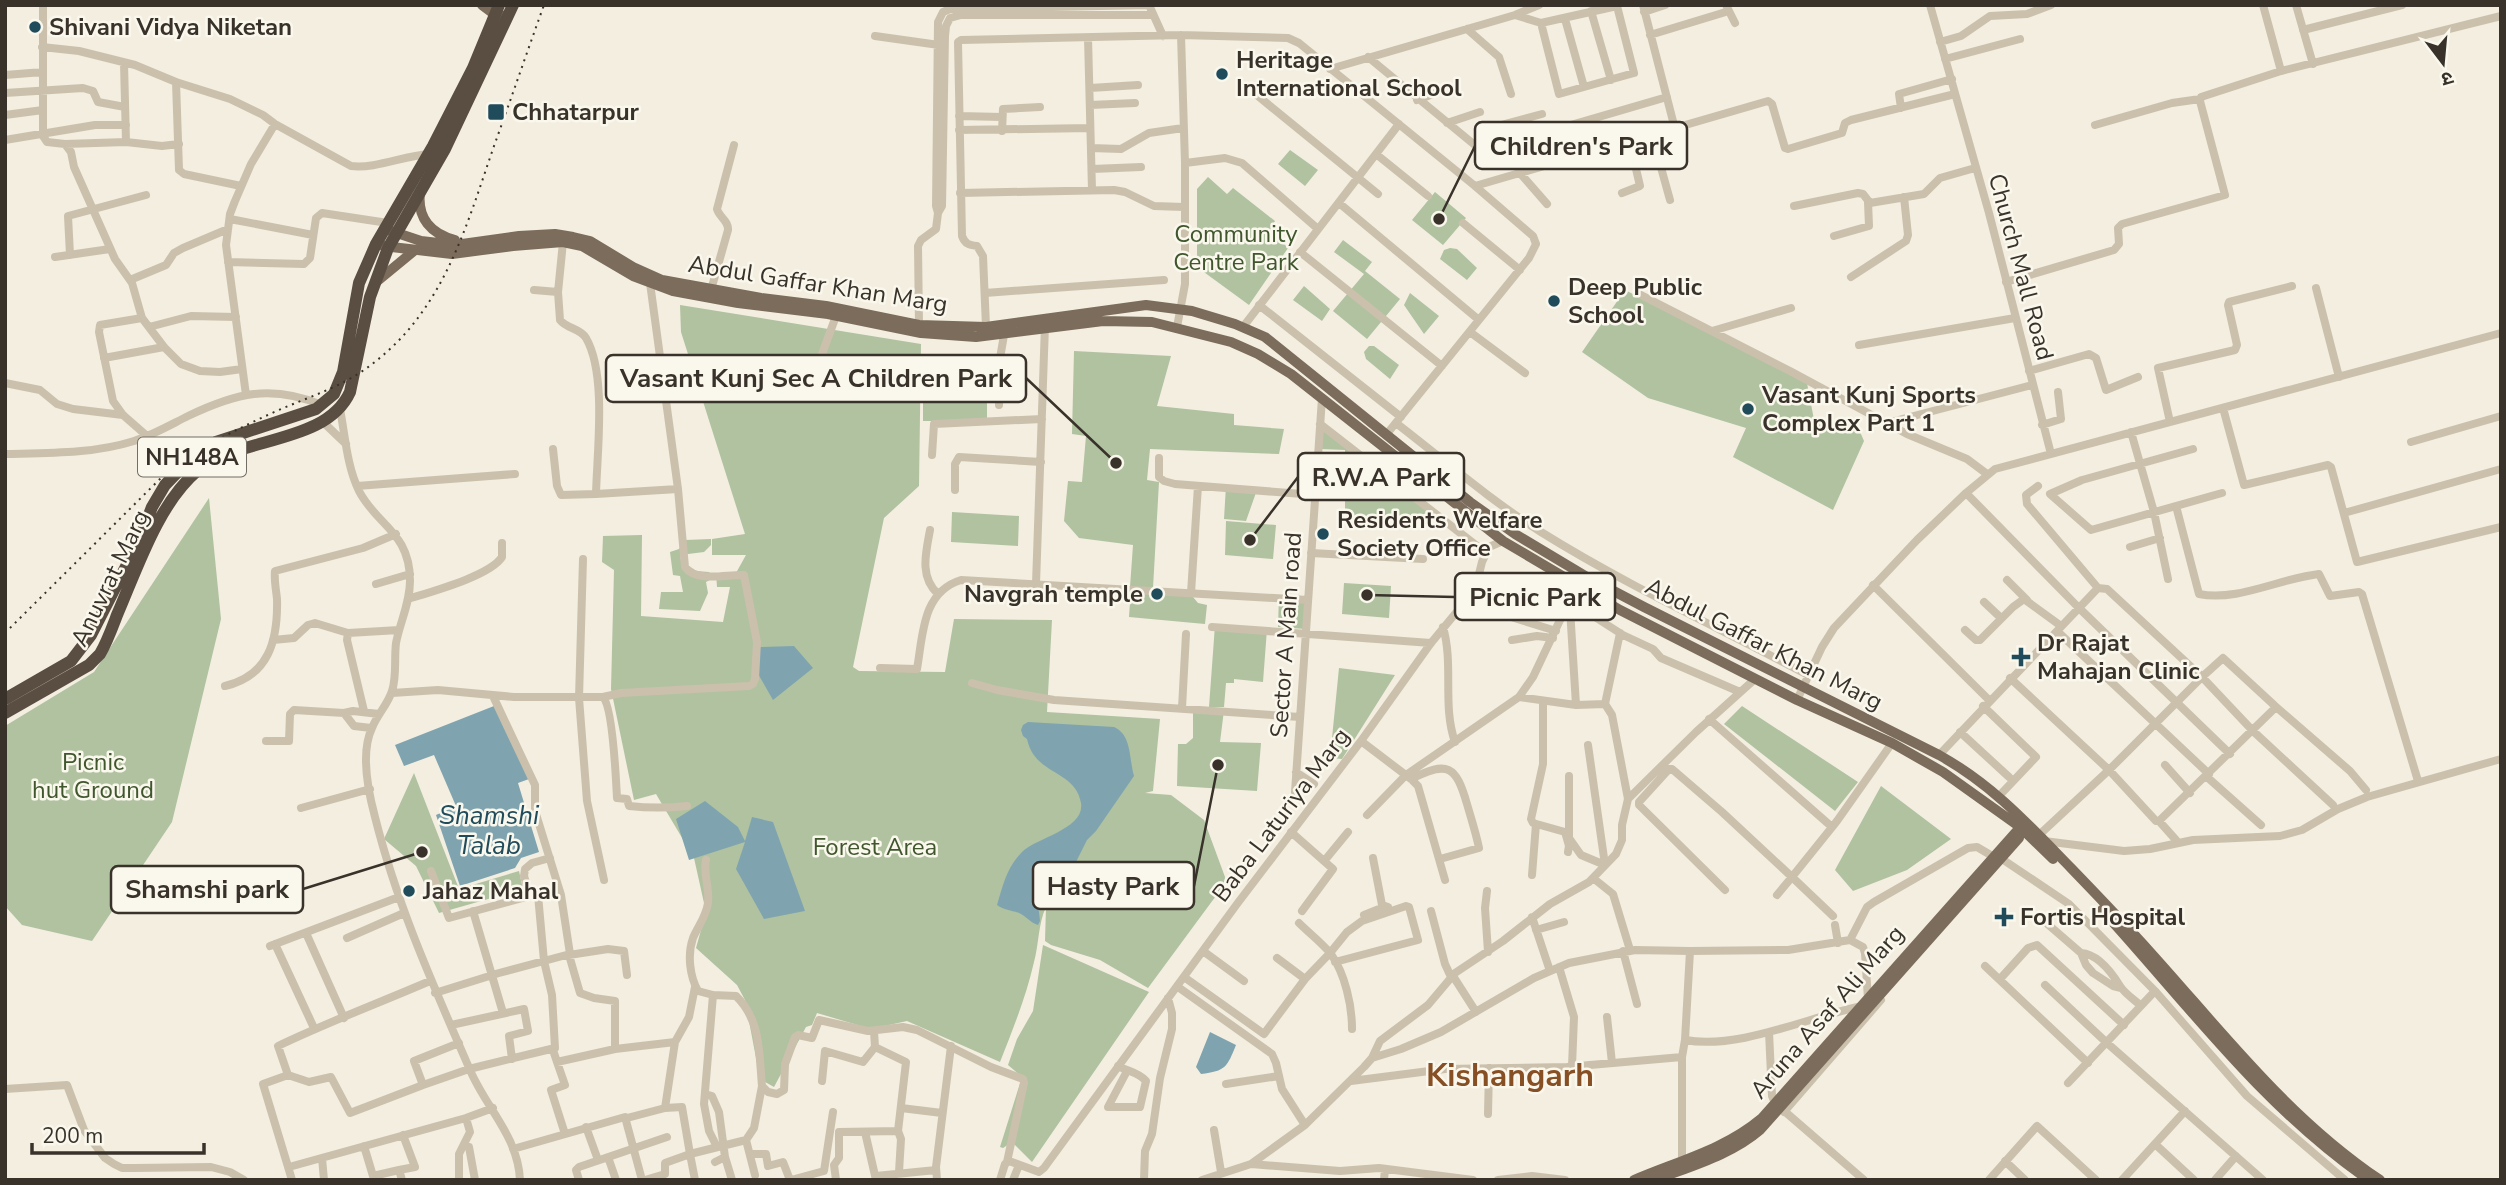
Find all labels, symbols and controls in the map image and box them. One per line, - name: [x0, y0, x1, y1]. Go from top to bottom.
- place label: Shivani Vidya Niketan: [49, 11, 292, 43]
- marker: Shivani Vidya Niketan: [27, 19, 43, 35]
- north arrow: [2408, 28, 2478, 98]
- place label: Heritage International School: [1236, 44, 1462, 104]
- text: उ: [2438, 64, 2456, 93]
- marker: Heritage International School: [1214, 66, 1230, 82]
- place label: Chhatarpur: [512, 96, 640, 128]
- marker: Chhatarpur: [486, 102, 506, 122]
- callout: Children's Park: [1475, 122, 1687, 169]
- text: Children's Park: [1489, 129, 1674, 164]
- street label: Church Mall Road: [1981, 170, 2061, 364]
- park label: Community Centre Park: [1173, 218, 1300, 278]
- street label: Abdul Gaffar Khan Marg: [686, 248, 950, 320]
- place label: Deep Public School: [1568, 271, 1703, 331]
- marker: Deep Public School: [1546, 293, 1562, 309]
- callout: Vasant Kunj Sec A Children Park: [606, 355, 1026, 402]
- text: Vasant Kunj Sec A Children Park: [619, 361, 1013, 396]
- place label: Vasant Kunj Sports Complex Part 1: [1761, 379, 1976, 439]
- marker: Vasant Kunj Sports Complex Part 1: [1740, 401, 1756, 417]
- road number: NH148A: [138, 438, 246, 477]
- callout: R.W.A Park: [1298, 453, 1464, 500]
- text: R.W.A Park: [1312, 460, 1451, 495]
- street label: Anuvrat Marg: [63, 504, 157, 652]
- place label: Residents Welfare Society Office: [1337, 504, 1542, 564]
- marker: Residents Welfare Society Office: [1315, 526, 1331, 542]
- street label: Sector A Main road: [1263, 531, 1309, 739]
- street label: Abdul Gaffar Khan Marg: [1640, 570, 1888, 718]
- callout: Picnic Park: [1455, 573, 1615, 620]
- place label: Navgrah temple: [964, 578, 1143, 610]
- text: Picnic Park: [1469, 580, 1602, 615]
- marker: Navgrah temple: [1149, 586, 1165, 602]
- place label: Dr Rajat Mahajan Clinic: [2037, 627, 2200, 687]
- marker: Dr Rajat Mahajan Clinic: [2011, 647, 2031, 667]
- street label: Baba Laturiya Marg: [1205, 721, 1357, 909]
- park label: Picnic hut Ground: [32, 746, 154, 806]
- water label: Shamshi Talab: [439, 798, 540, 863]
- park label: Forest Area: [813, 831, 937, 863]
- callout: Hasty Park: [1033, 862, 1194, 909]
- callout: Shamshi park: [111, 866, 303, 913]
- text: Hasty Park: [1047, 869, 1180, 904]
- text: Shamshi park: [125, 872, 290, 907]
- place label: Jahaz Mahal: [422, 875, 559, 907]
- marker: Jahaz Mahal: [401, 883, 417, 899]
- place label: Fortis Hospital: [2020, 901, 2185, 933]
- marker: Fortis Hospital: [1994, 907, 2014, 927]
- street label: Aruna Asaf Ali Marg: [1743, 919, 1911, 1105]
- district label: Kishangarh: [1426, 1054, 1594, 1097]
- scale bar: [32, 1112, 203, 1156]
- text: 200 m: [42, 1122, 103, 1150]

